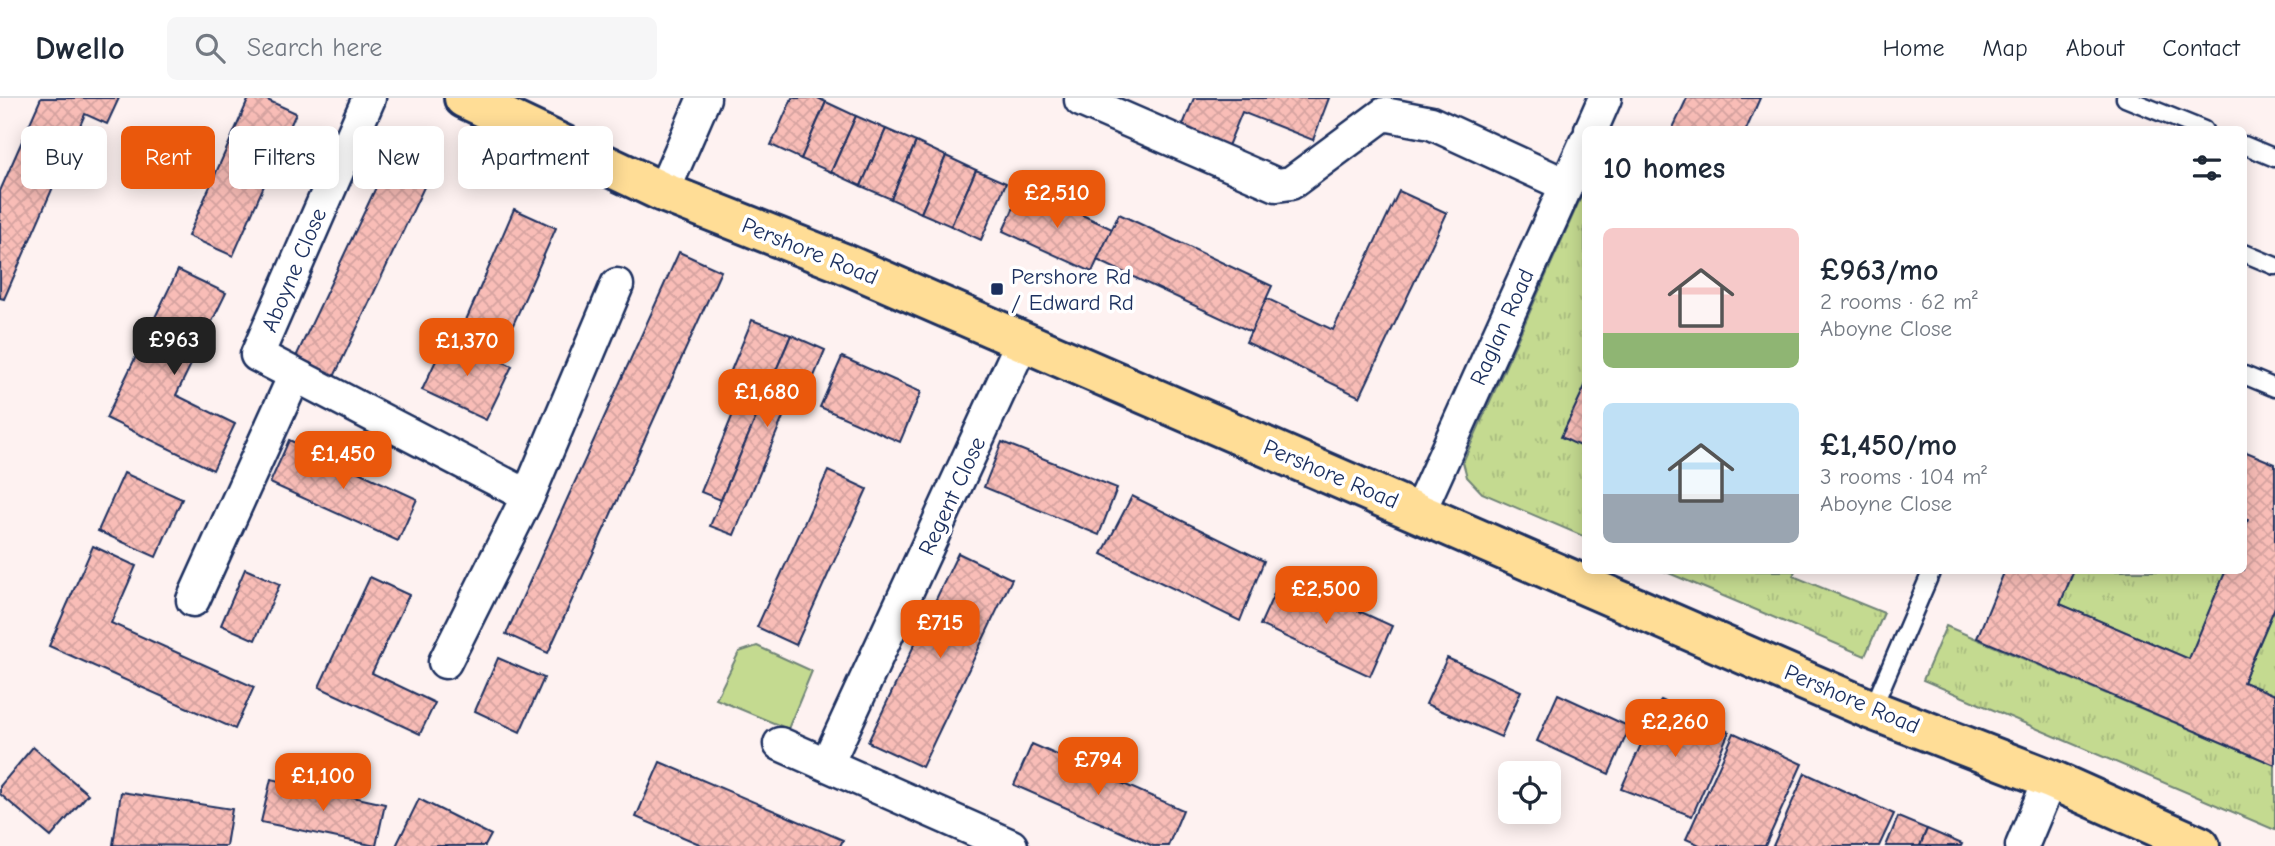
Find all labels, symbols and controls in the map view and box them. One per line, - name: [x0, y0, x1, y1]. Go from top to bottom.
- search box: [167, 17, 657, 80]
- text: Dwello: [35, 29, 125, 67]
- icon: search: [191, 29, 229, 67]
- text: Search here: [247, 33, 382, 63]
- text: Home: [1883, 34, 1944, 62]
- text: Map: [1982, 34, 2028, 62]
- text: About: [2066, 34, 2124, 62]
- text: Contact: [2162, 34, 2240, 62]
- chip: Buy: [21, 126, 107, 189]
- chip: Rent: [121, 126, 215, 189]
- chip: Filters: [229, 126, 339, 189]
- chip: New: [353, 126, 444, 189]
- chip: Apartment: [458, 126, 613, 189]
- icon: filters: [2188, 149, 2226, 187]
- text: 10 homes: [1603, 151, 1725, 186]
- pin: £2,510: [1000, 170, 1114, 230]
- text: £2,510: [1024, 179, 1090, 206]
- street label: Aboyne Close: [256, 204, 332, 336]
- street label: Pershore Road: [738, 211, 882, 291]
- text: £963/mo: [1820, 253, 1938, 288]
- icon: home: [1659, 256, 1743, 340]
- place label: Pershore Rd / Edward Rd: [1011, 263, 1134, 316]
- street label: Raglan Road: [1464, 265, 1540, 389]
- marker: Pershore Rd / Edward Rd: [989, 281, 1005, 297]
- text: 2 rooms · 62 m²: [1820, 288, 1978, 315]
- text: Aboyne Close: [1820, 315, 1952, 342]
- pin: £963: [133, 317, 215, 377]
- pin: £1,370: [410, 318, 524, 378]
- text: £963: [149, 326, 199, 353]
- text: £1,370: [435, 327, 499, 354]
- pin: £1,680: [710, 370, 824, 429]
- text: £1,680: [734, 378, 800, 405]
- text: £1,450/mo: [1820, 428, 1957, 463]
- icon: home: [1659, 431, 1743, 515]
- pin: £1,450: [286, 432, 400, 491]
- street label: Regent Close: [913, 432, 991, 560]
- street label: Pershore Road: [1259, 433, 1403, 515]
- text: £1,450: [311, 440, 375, 467]
- text: 3 rooms · 104 m²: [1820, 463, 1987, 490]
- text: Aboyne Close: [1820, 490, 1952, 517]
- pin: £2,500: [1269, 566, 1383, 626]
- text: £2,500: [1291, 575, 1361, 602]
- pin: £715: [899, 601, 981, 660]
- text: £715: [917, 609, 963, 636]
- street label: Pershore Road: [1780, 658, 1924, 740]
- pin: £2,260: [1618, 700, 1732, 759]
- text: £2,260: [1641, 708, 1709, 735]
- pin: £794: [1057, 738, 1139, 797]
- text: £794: [1074, 746, 1122, 773]
- pin: £1,100: [266, 754, 380, 813]
- map controls: [1498, 761, 1561, 824]
- button: locate: [1498, 761, 1561, 824]
- text: £1,100: [291, 762, 355, 789]

